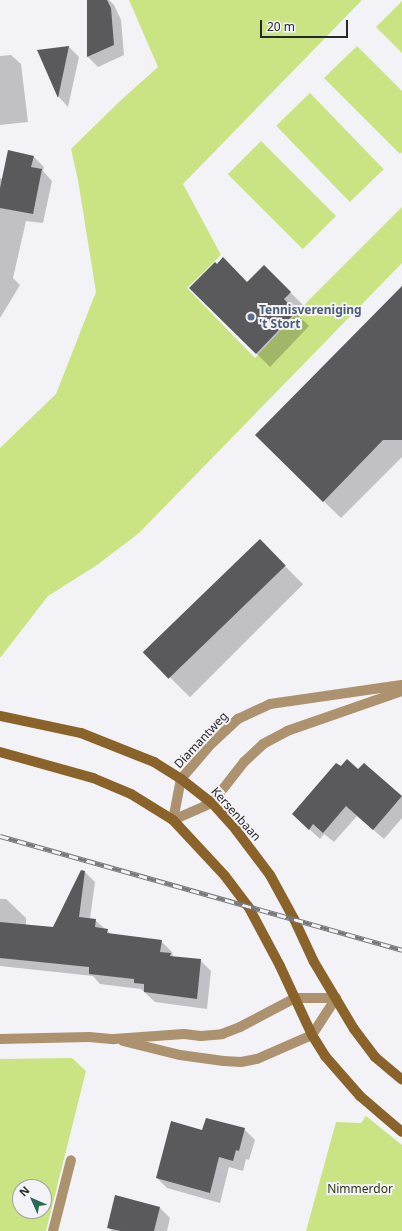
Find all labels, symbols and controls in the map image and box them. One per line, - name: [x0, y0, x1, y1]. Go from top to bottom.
- scale bar: [262, 12, 350, 38]
- text: 20 m: [267, 18, 295, 35]
- place label: Tennisvereniging 't Stort: [259, 303, 362, 331]
- marker: Tennisvereniging 't Stort: [246, 312, 256, 322]
- street label: Diamantweg: [171, 709, 231, 771]
- street label: Kersenbaan: [208, 784, 264, 844]
- north arrow: [12, 1179, 52, 1219]
- text: N: [15, 1182, 32, 1199]
- park label: Nimmerdor: [327, 1182, 393, 1196]

